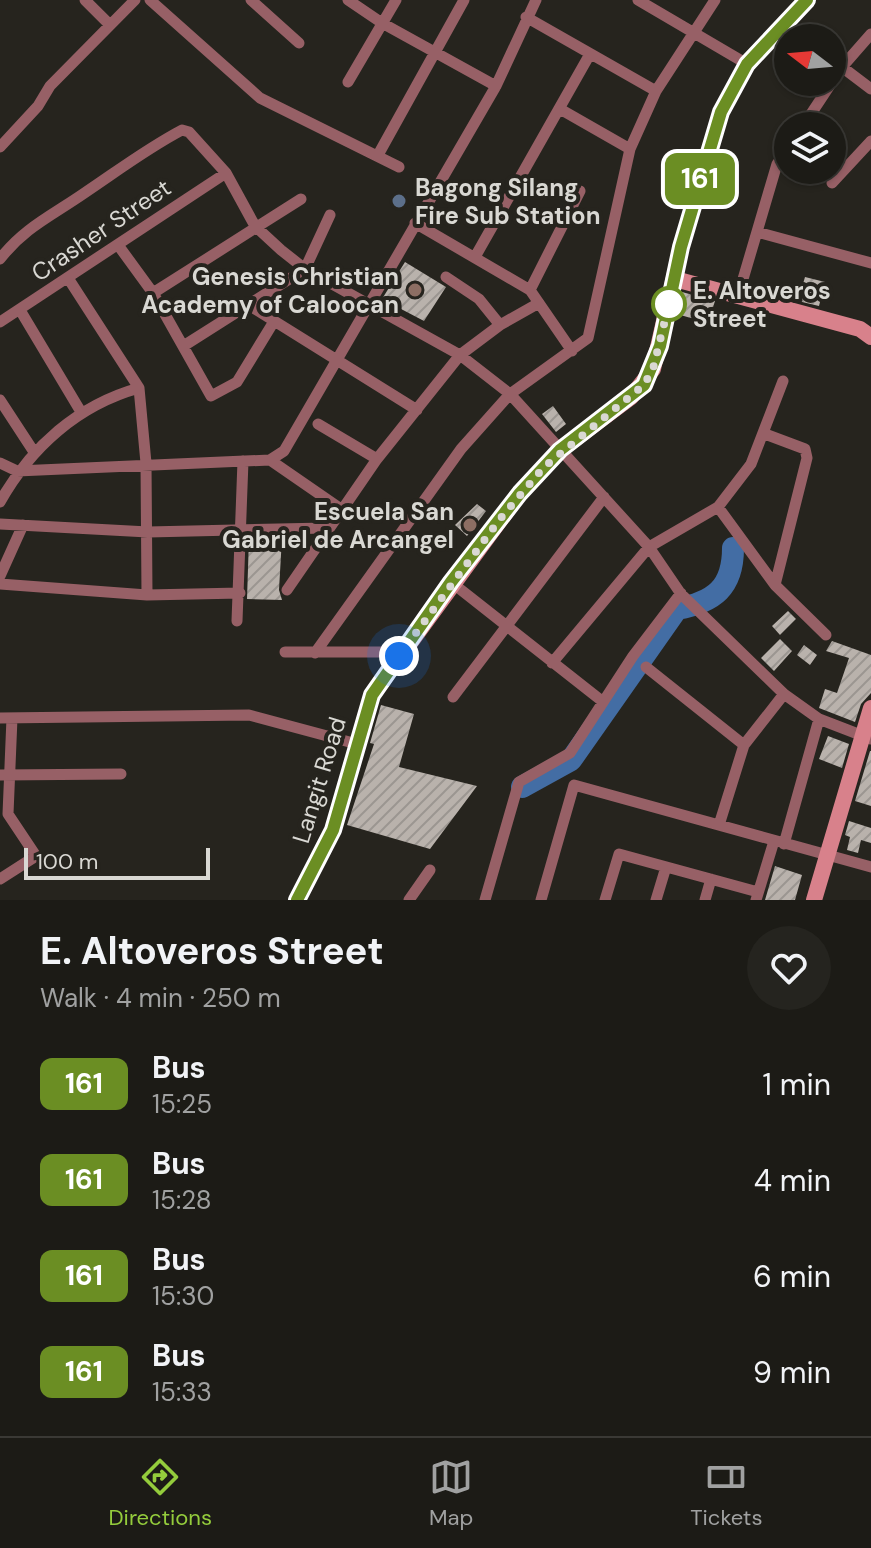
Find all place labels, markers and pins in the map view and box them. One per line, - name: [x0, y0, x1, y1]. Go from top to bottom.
- place label: Bagong Silang Fire Sub Station: [415, 172, 601, 231]
- marker: Bagong Silang Fire Sub Station: [390, 192, 408, 210]
- place label: Genesis Christian Academy of Caloocan: [141, 261, 399, 320]
- place label: E. Altoveros Street: [693, 275, 831, 334]
- marker: Genesis Christian Academy of Caloocan: [406, 281, 424, 299]
- marker: E. Altoveros Street: [652, 287, 686, 321]
- place label: Escuela San Gabriel de Arcangel: [222, 496, 454, 555]
- marker: Escuela San Gabriel de Arcangel: [461, 516, 479, 534]

